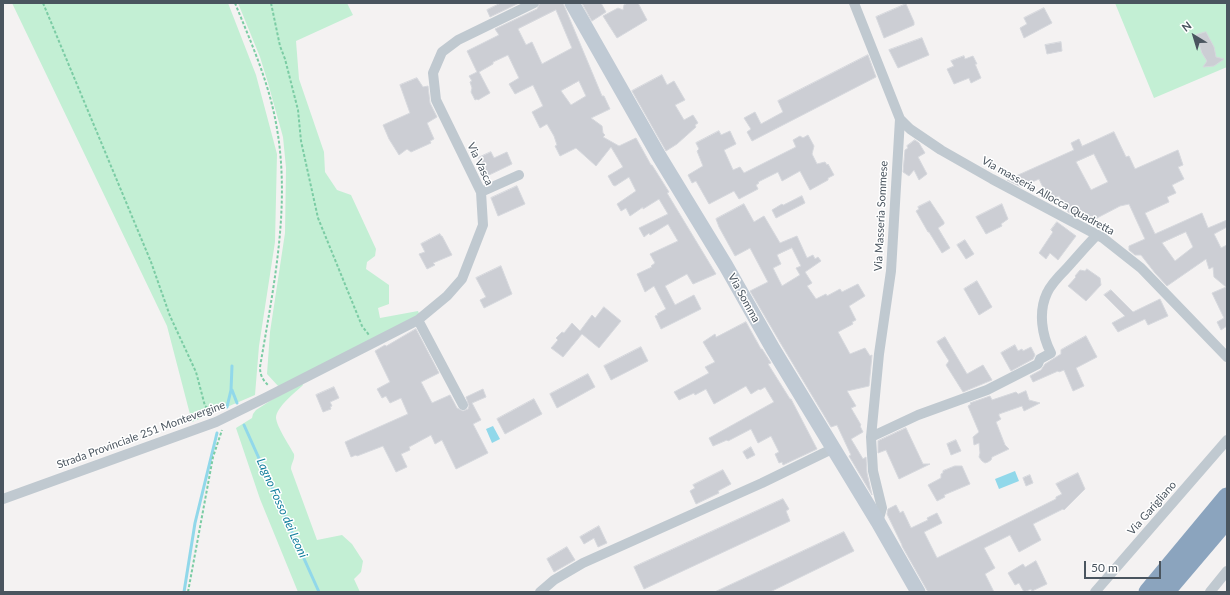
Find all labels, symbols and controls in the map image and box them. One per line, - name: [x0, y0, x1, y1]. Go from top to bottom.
- north arrow: [1174, 16, 1214, 56]
- text: N: [1179, 18, 1194, 34]
- street label: Via Vasca: [464, 140, 496, 188]
- street label: Via masseria Allocca Quadretta: [979, 154, 1117, 238]
- street label: Via Masseria Sommese: [872, 160, 890, 272]
- street label: Via Somma: [725, 271, 763, 325]
- street label: Strada Provinciale 251 Montevergine: [55, 398, 227, 472]
- water label: Lagno Fosso dei Leoni: [254, 456, 310, 560]
- street label: Via Garigliano: [1125, 478, 1179, 538]
- scale bar: [1086, 553, 1163, 579]
- text: 50 m: [1091, 560, 1118, 575]

